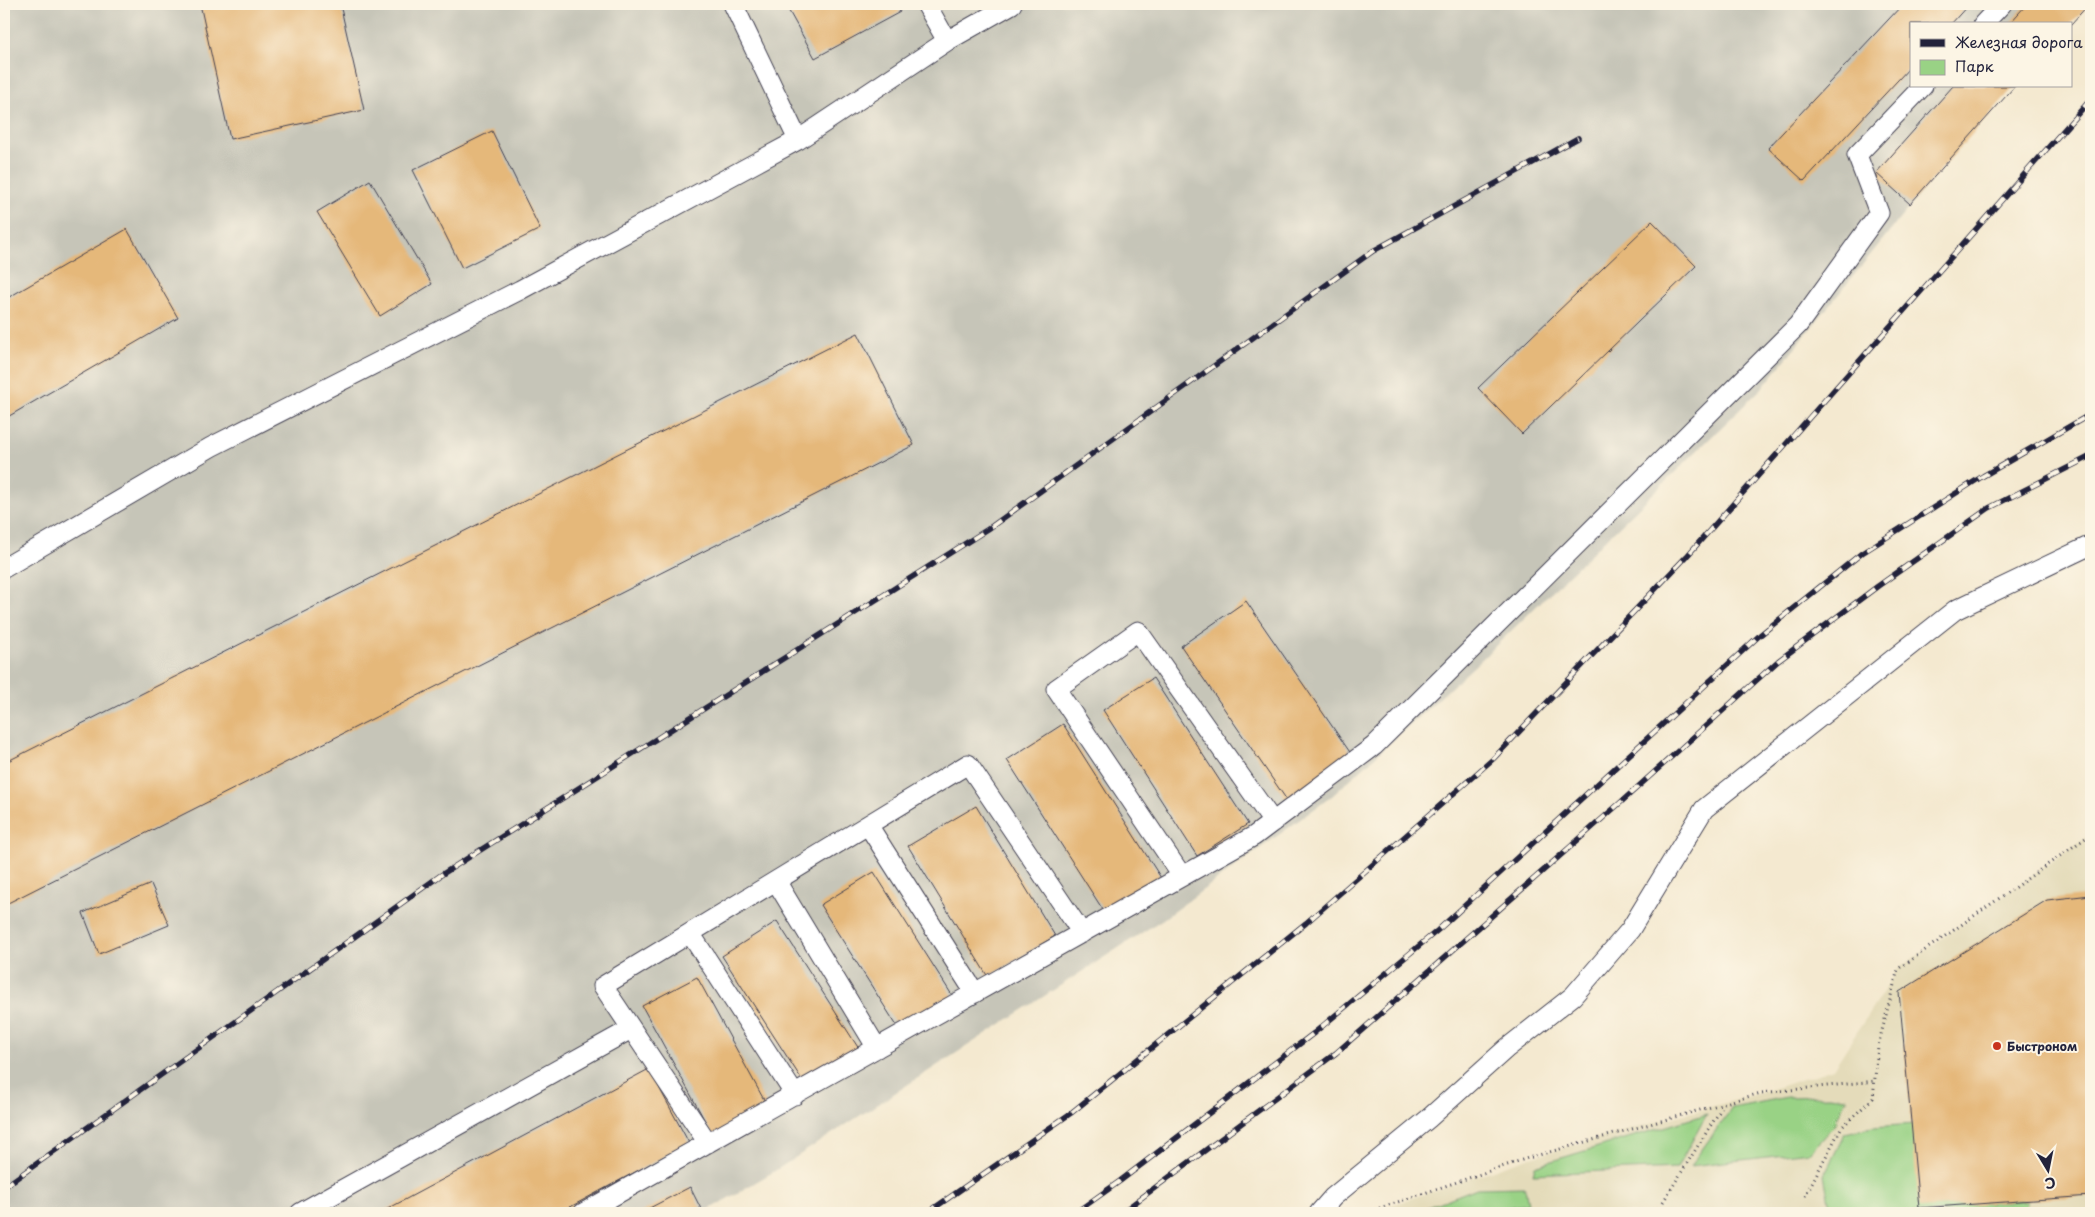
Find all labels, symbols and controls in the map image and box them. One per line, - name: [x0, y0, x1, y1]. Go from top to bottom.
- legend: [1910, 22, 2072, 88]
- text: Железная дорога: [1955, 30, 2083, 53]
- text: Парк: [1955, 54, 1994, 77]
- place label: Быстроном: [2007, 1037, 2077, 1055]
- marker: Быстроном: [1991, 1040, 2003, 1052]
- north arrow: [2022, 1144, 2072, 1194]
- text: С: [2043, 1172, 2057, 1195]

